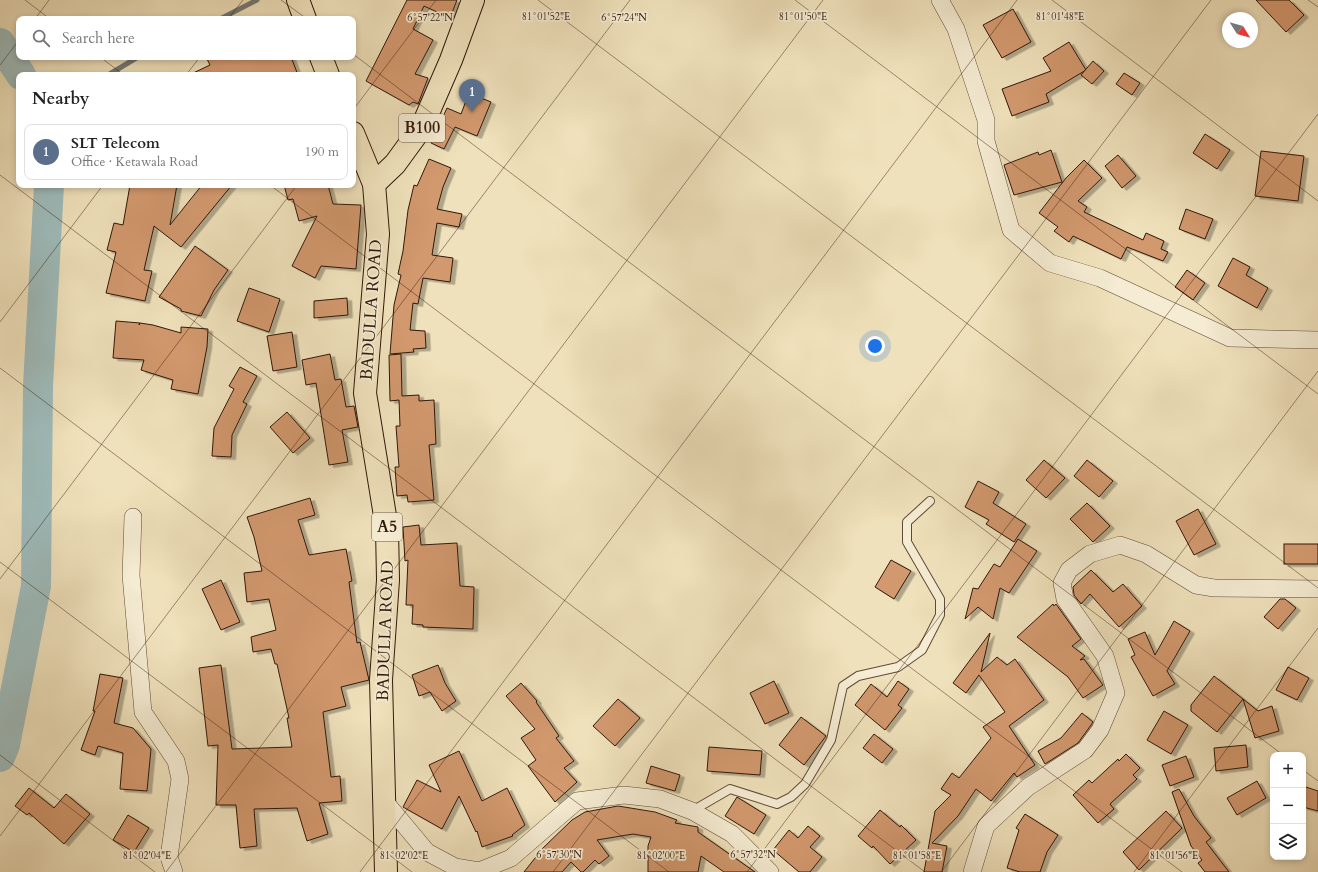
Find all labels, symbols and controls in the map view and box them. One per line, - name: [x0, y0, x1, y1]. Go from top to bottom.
- text: 81°01'52"E: [522, 10, 570, 24]
- text: 81°01'50"E: [779, 10, 827, 24]
- text: 81°01'48"E: [1036, 10, 1084, 24]
- text: 6°57'22"N: [407, 11, 453, 25]
- text: 6°57'24"N: [601, 11, 647, 25]
- north arrow: [1222, 12, 1258, 48]
- search box: [16, 16, 356, 60]
- icon: search: [30, 27, 52, 49]
- text: Search here: [62, 28, 135, 48]
- pin: 1: [459, 79, 485, 112]
- text: Nearby: [32, 87, 89, 110]
- road number: B100: [399, 114, 445, 142]
- text: SLT Telecom: [71, 133, 160, 153]
- text: 1: [43, 143, 49, 161]
- text: 190 m: [305, 143, 339, 161]
- text: Office · Ketawala Road: [71, 153, 198, 171]
- street label: BADULLA ROAD: [355, 239, 387, 381]
- your location: [865, 336, 885, 356]
- road number: A5: [372, 513, 402, 541]
- street label: BADULLA ROAD: [371, 560, 399, 702]
- map controls: [1270, 752, 1306, 860]
- button: +: [1270, 752, 1306, 788]
- button: −: [1270, 788, 1306, 824]
- button: layers: [1270, 824, 1306, 860]
- text: 6°57'30"N: [536, 848, 582, 862]
- text: 6°57'32"N: [730, 848, 776, 862]
- text: 81°02'04"E: [123, 849, 171, 863]
- text: 81°02'02"E: [380, 849, 428, 863]
- text: 81°02'00"E: [637, 849, 685, 863]
- text: 81°01'58"E: [893, 849, 941, 863]
- text: 81°01'56"E: [1150, 849, 1198, 863]

